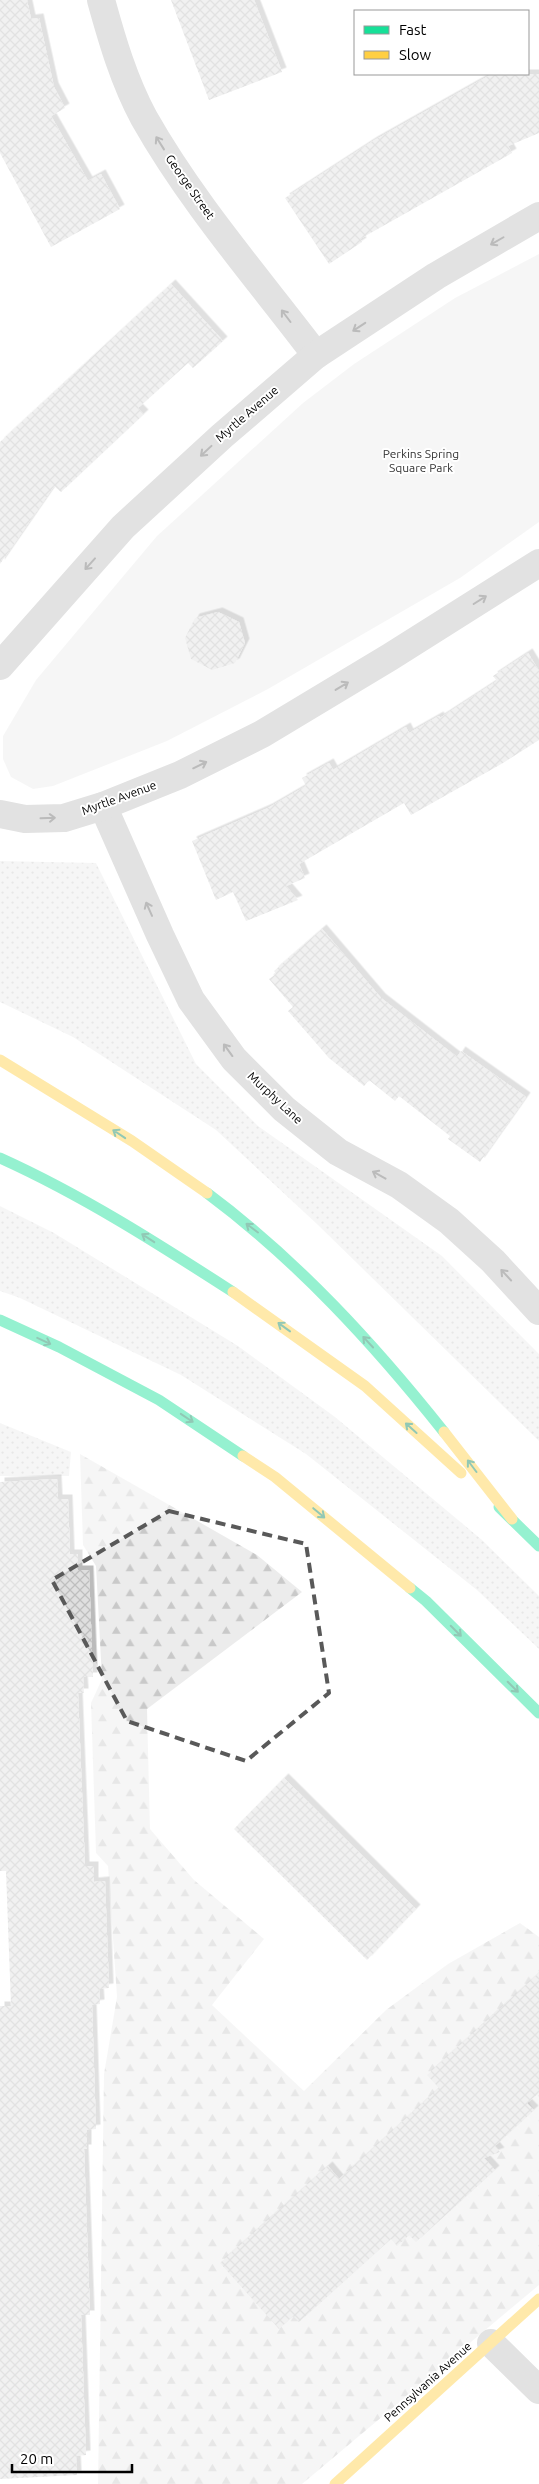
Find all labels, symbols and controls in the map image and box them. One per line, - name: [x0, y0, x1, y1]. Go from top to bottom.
- legend: [354, 10, 529, 75]
- text: Fast: [399, 21, 427, 38]
- text: Slow: [399, 46, 432, 63]
- one-way arrow: [154, 136, 164, 150]
- street label: George Street: [163, 152, 218, 222]
- one-way arrow: [490, 236, 504, 246]
- one-way arrow: [281, 310, 292, 323]
- one-way arrow: [352, 321, 366, 332]
- street label: Myrtle Avenue: [213, 383, 281, 444]
- one-way arrow: [199, 445, 212, 457]
- park label: Perkins Spring Square Park: [383, 447, 459, 474]
- one-way arrow: [84, 558, 96, 571]
- one-way arrow: [473, 595, 487, 606]
- one-way arrow: [334, 680, 348, 690]
- one-way arrow: [192, 760, 207, 769]
- street label: Myrtle Avenue: [80, 778, 158, 817]
- one-way arrow: [39, 814, 55, 823]
- one-way arrow: [143, 902, 153, 917]
- one-way arrow: [223, 1044, 233, 1058]
- street label: Murphy Lane: [245, 1069, 305, 1126]
- one-way arrow: [113, 1129, 127, 1139]
- one-way arrow: [372, 1170, 387, 1180]
- one-way arrow: [245, 1223, 259, 1233]
- one-way arrow: [142, 1232, 156, 1242]
- one-way arrow: [500, 1269, 512, 1282]
- one-way arrow: [277, 1322, 291, 1332]
- one-way arrow: [362, 1335, 374, 1348]
- one-way arrow: [36, 1336, 51, 1346]
- one-way arrow: [180, 1413, 194, 1423]
- one-way arrow: [405, 1422, 418, 1433]
- one-way arrow: [467, 1459, 477, 1473]
- one-way arrow: [312, 1507, 325, 1518]
- one-way arrow: [450, 1625, 462, 1637]
- one-way arrow: [506, 1681, 519, 1693]
- street label: Pennsylvania Avenue: [382, 2339, 474, 2424]
- scale bar: [12, 2442, 132, 2474]
- text: 20 m: [20, 2450, 53, 2467]

